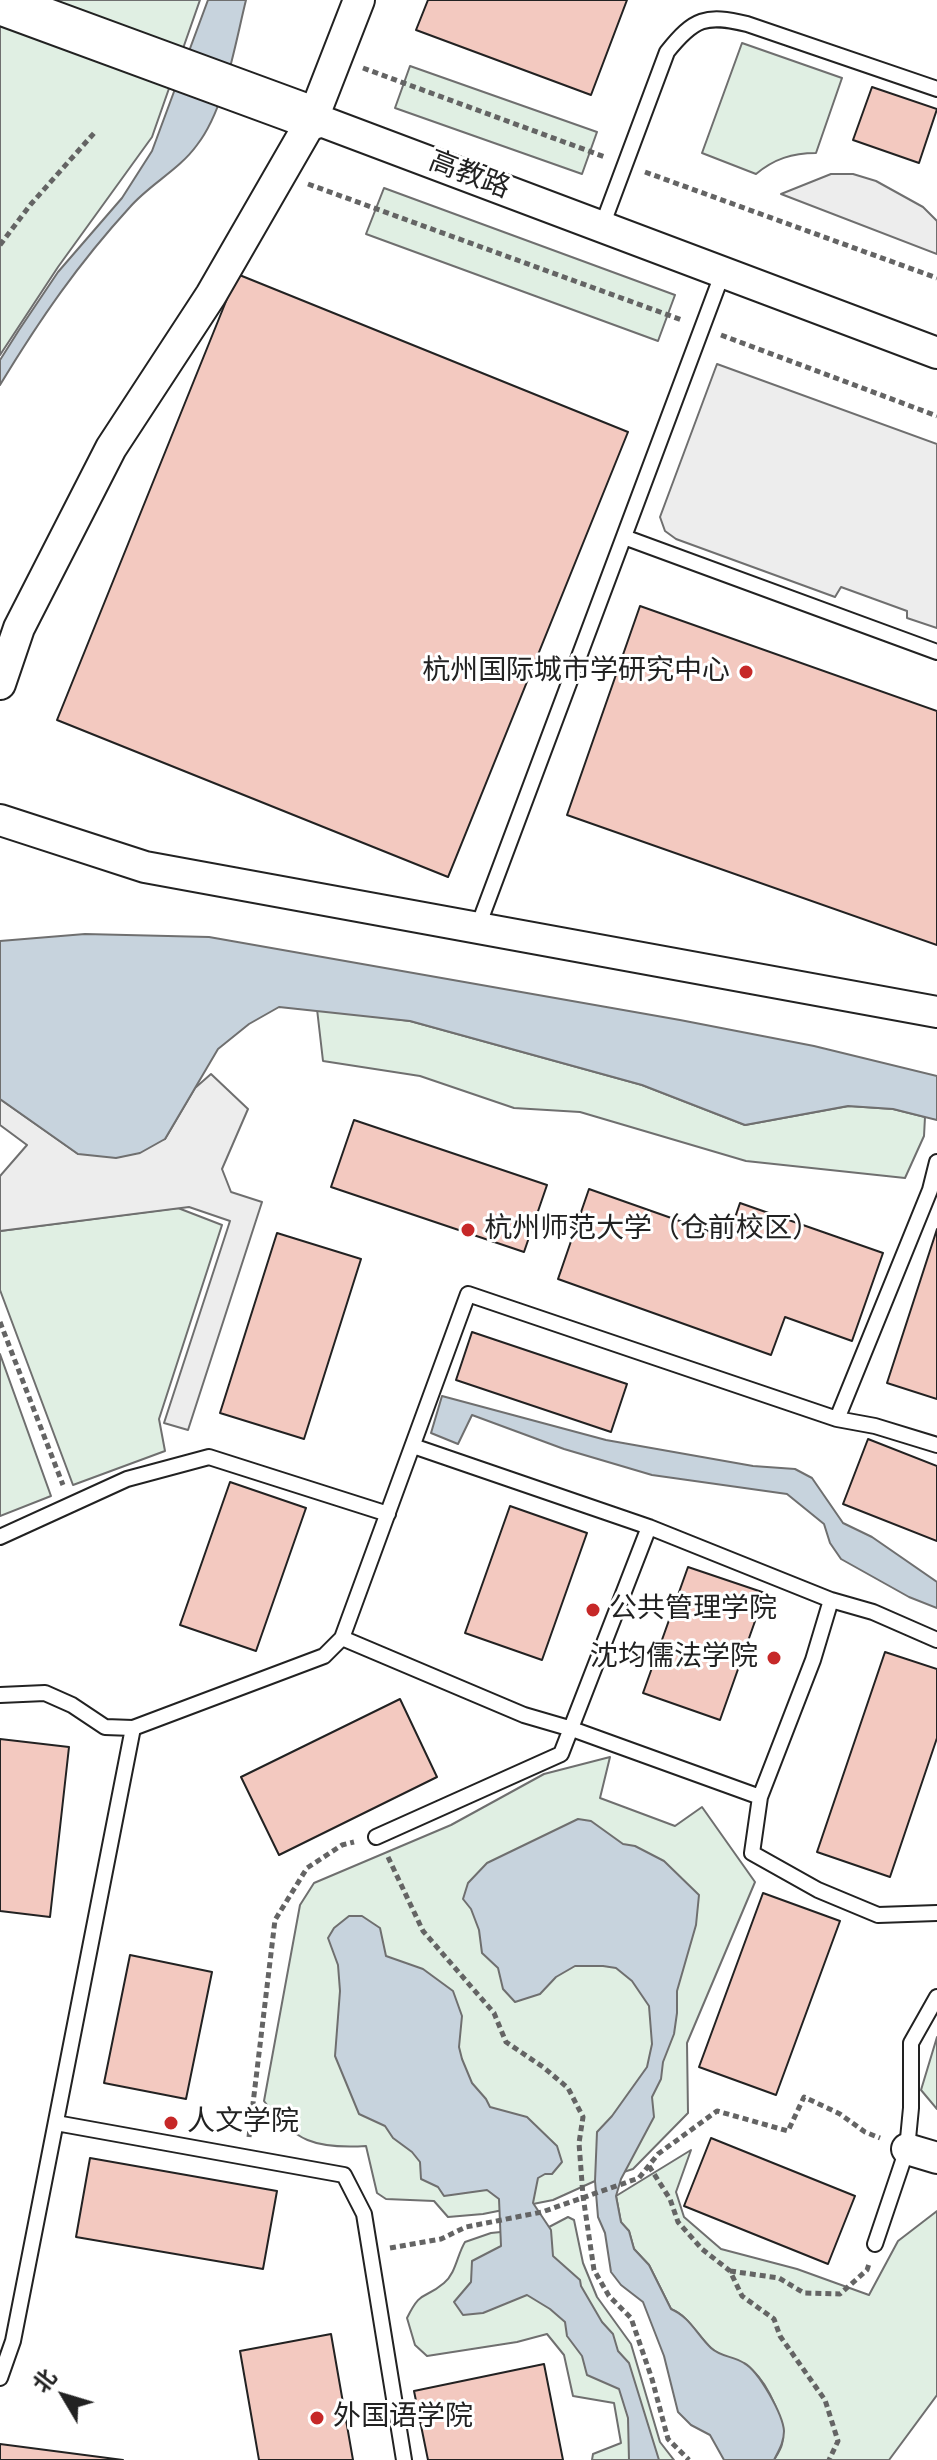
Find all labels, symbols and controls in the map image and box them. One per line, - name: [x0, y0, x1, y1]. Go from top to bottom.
- street label: 高教路: [424, 145, 514, 207]
- place label: 杭州国际城市学研究中心: [422, 655, 730, 689]
- marker: 杭州国际城市学研究中心: [737, 663, 755, 681]
- place label: 杭州师范大学（仓前校区）: [484, 1213, 820, 1247]
- marker: 杭州师范大学（仓前校区）: [459, 1221, 477, 1239]
- place label: 公共管理学院: [609, 1593, 777, 1627]
- marker: 公共管理学院: [584, 1601, 602, 1619]
- place label: 沈均儒法学院: [590, 1641, 758, 1675]
- marker: 沈均儒法学院: [765, 1649, 783, 1667]
- place label: 人文学院: [187, 2106, 299, 2140]
- marker: 人文学院: [162, 2114, 180, 2132]
- north arrow: [24, 2356, 104, 2436]
- text: 北: [28, 2365, 61, 2397]
- place label: 外国语学院: [333, 2401, 473, 2435]
- marker: 外国语学院: [308, 2409, 326, 2427]

